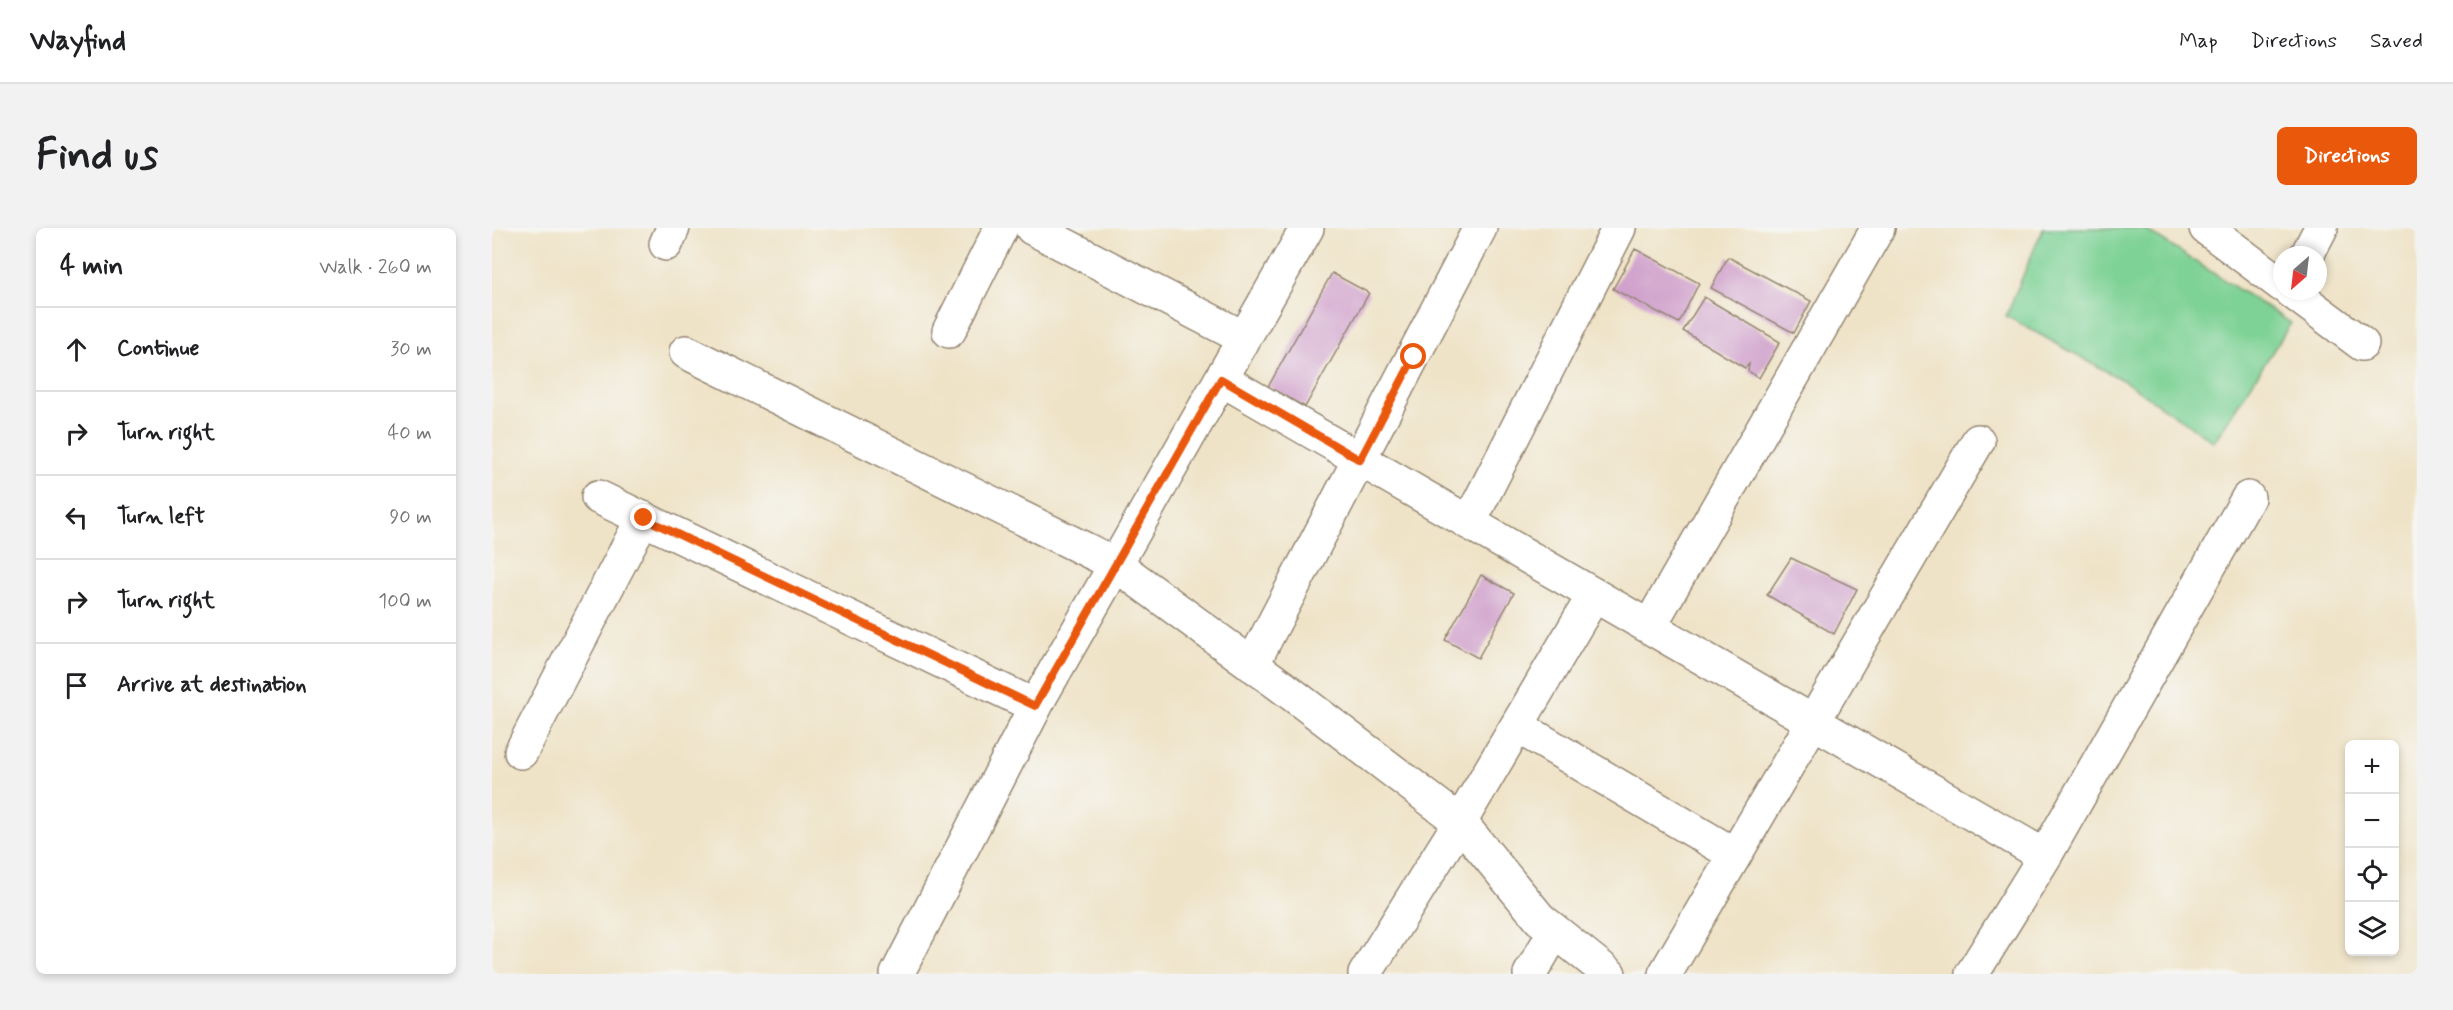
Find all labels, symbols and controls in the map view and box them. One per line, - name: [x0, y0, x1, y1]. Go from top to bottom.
- text: Wayfind: [30, 23, 126, 60]
- text: Map: [2179, 27, 2218, 55]
- text: Directions: [2251, 27, 2337, 55]
- text: Saved: [2370, 27, 2423, 55]
- button: Directions: [2277, 127, 2417, 185]
- text: Find us: [36, 129, 158, 184]
- north arrow: [2273, 246, 2327, 300]
- text: 4 min: [60, 250, 123, 284]
- text: Walk · 260 m: [319, 254, 432, 281]
- icon: ahead: [60, 333, 93, 366]
- text: Continue: [117, 335, 199, 363]
- text: 30 m: [390, 336, 432, 363]
- route start: [1400, 343, 1426, 369]
- icon: right: [60, 417, 93, 450]
- text: Turn right: [117, 419, 215, 447]
- text: 40 m: [388, 420, 432, 447]
- icon: left: [60, 501, 93, 534]
- text: Turn left: [117, 503, 205, 531]
- text: 90 m: [389, 504, 432, 531]
- route end: [630, 504, 656, 530]
- icon: right: [60, 585, 93, 618]
- text: Turn right: [117, 587, 215, 615]
- text: 100 m: [378, 588, 432, 615]
- icon: arrive: [60, 669, 93, 702]
- text: Arrive at destination: [117, 671, 307, 699]
- map controls: [2345, 740, 2399, 956]
- button: +: [2345, 740, 2399, 794]
- button: −: [2345, 794, 2399, 848]
- button: locate: [2345, 848, 2399, 902]
- button: layers: [2345, 902, 2399, 956]

